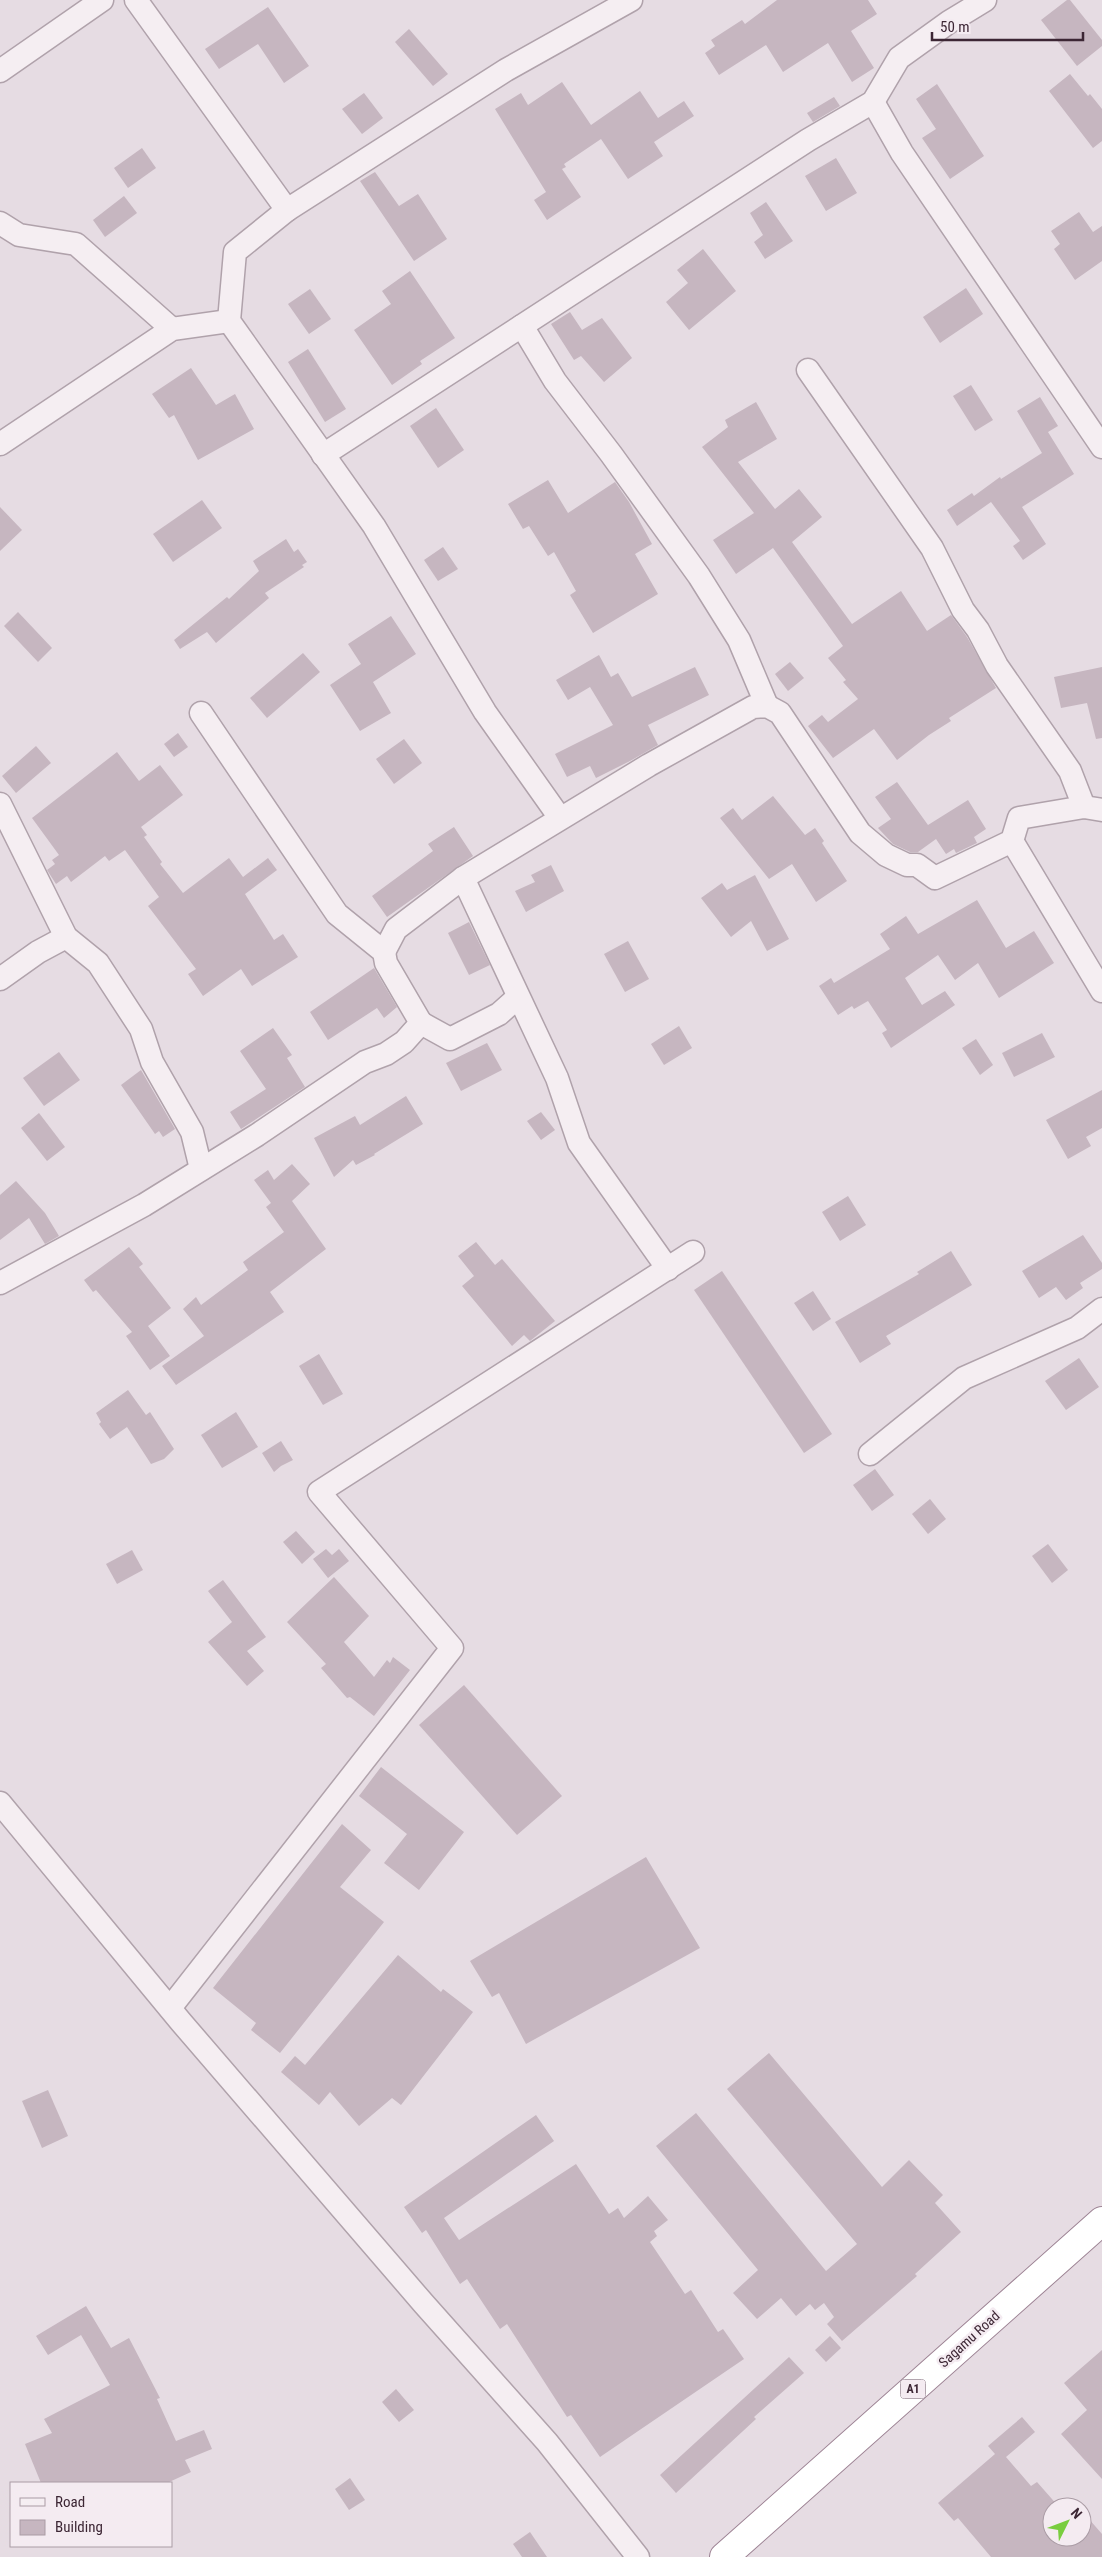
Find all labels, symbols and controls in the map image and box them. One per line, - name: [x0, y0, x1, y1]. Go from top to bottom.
- scale bar: [932, 10, 1083, 42]
- text: 50 m: [940, 18, 970, 36]
- street label: Sagamu Road: [935, 2308, 1003, 2370]
- road number: A1: [900, 2380, 926, 2398]
- legend: [10, 2482, 172, 2547]
- text: Road: [55, 2493, 85, 2511]
- north arrow: [1042, 2497, 1092, 2547]
- text: N: [1068, 2505, 1085, 2522]
- text: Building: [55, 2518, 103, 2536]

